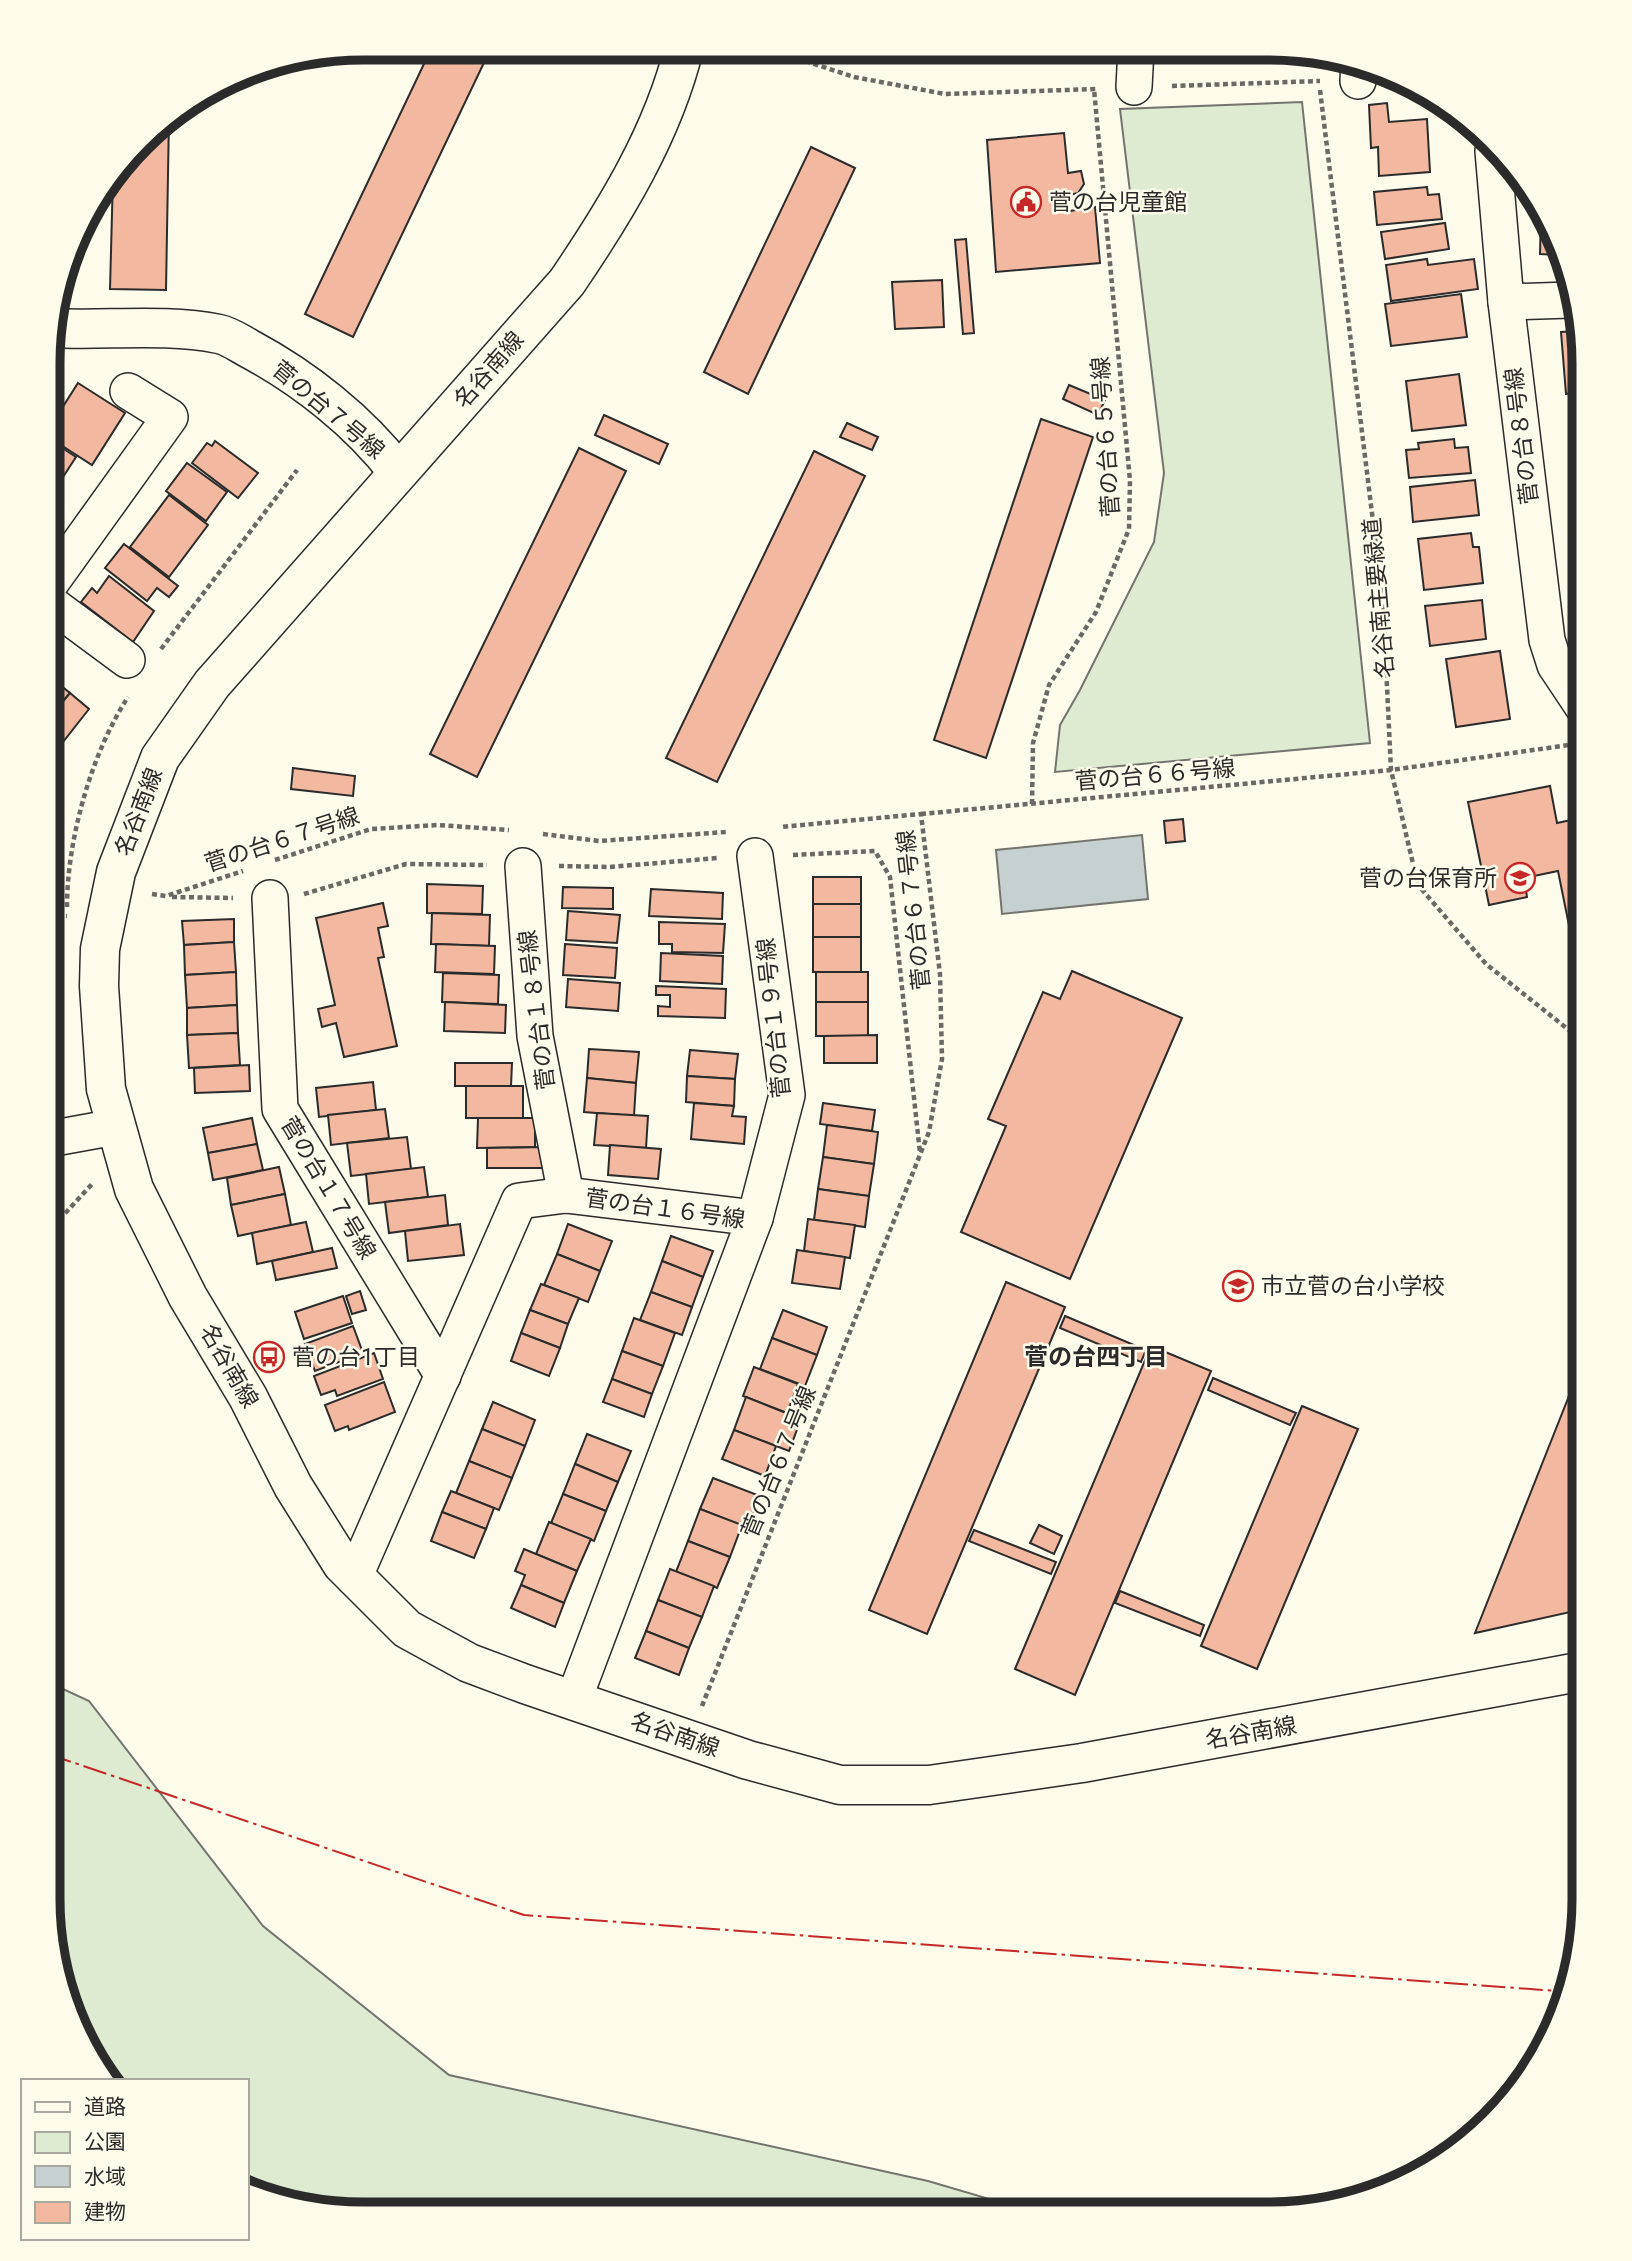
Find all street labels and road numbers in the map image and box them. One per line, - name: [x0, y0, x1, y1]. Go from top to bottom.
- street label: 名谷南線: [449, 326, 529, 414]
- street label: 菅の台７号線: [266, 355, 390, 465]
- street label: 菅の台６５号線: [1087, 356, 1125, 518]
- street label: 菅の台８号線: [1500, 366, 1544, 506]
- street label: 名谷南主要緑道: [1359, 517, 1399, 679]
- street label: 菅の台６６号線: [1074, 755, 1236, 795]
- street label: 名谷南線: [110, 764, 168, 860]
- street label: 菅の台６７号線: [201, 802, 363, 878]
- street label: 菅の台６７号線: [892, 829, 936, 991]
- street label: 菅の台１８号線: [514, 928, 560, 1092]
- street label: 菅の台１９号線: [752, 937, 796, 1099]
- street label: 菅の台１７号線: [275, 1112, 381, 1264]
- street label: 菅の台１６号線: [583, 1184, 747, 1234]
- street label: 名谷南線: [194, 1319, 264, 1413]
- street label: 菅の台６７号線: [736, 1382, 822, 1542]
- street label: 名谷南線: [627, 1707, 723, 1763]
- street label: 名谷南線: [1203, 1712, 1299, 1754]

